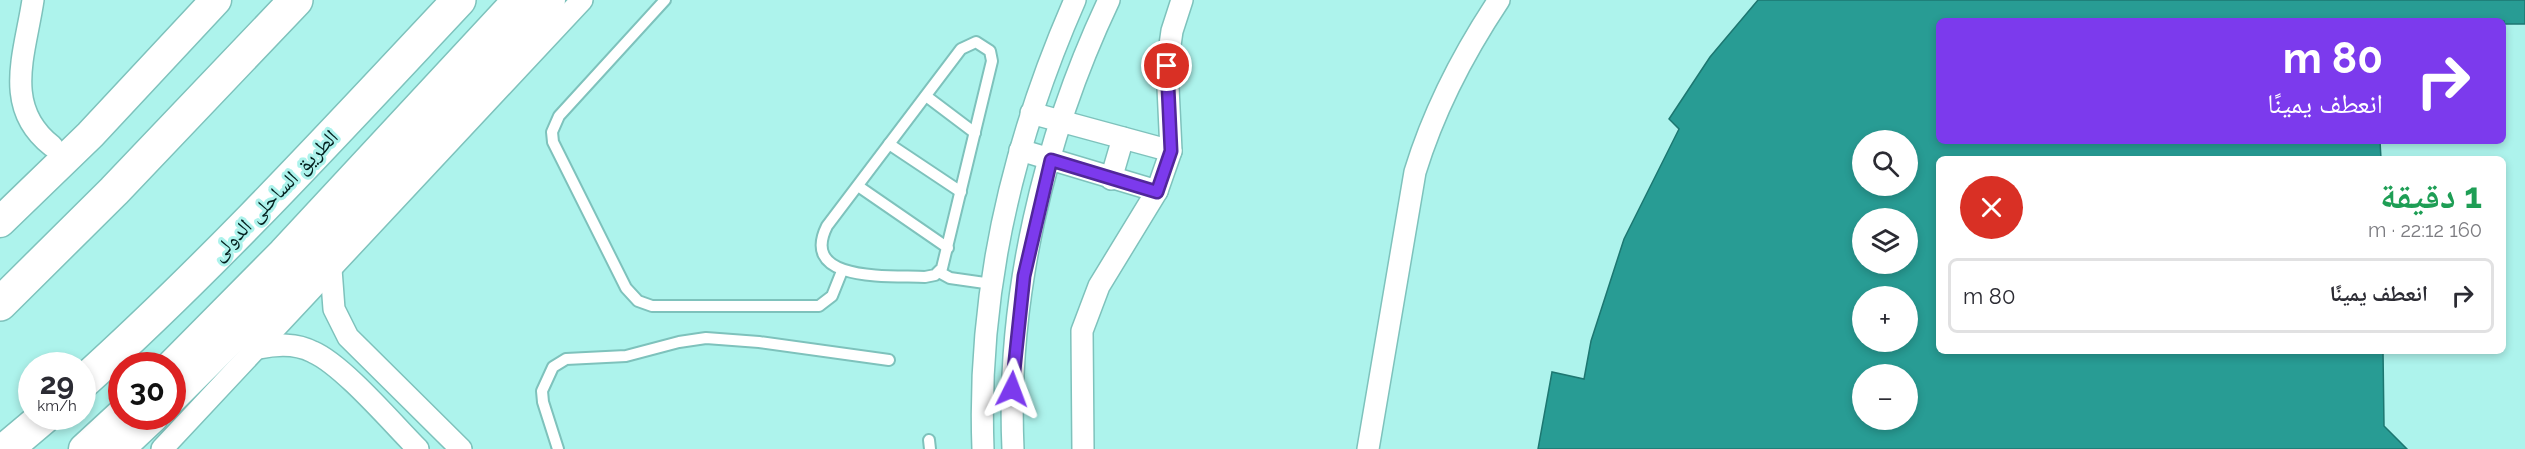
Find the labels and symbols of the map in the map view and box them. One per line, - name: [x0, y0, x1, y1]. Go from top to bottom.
- pin: [1141, 40, 1192, 91]
- street label: الطريق الساحلى الدولى: [205, 124, 344, 266]
- speed limit sign: 30: [108, 352, 186, 430]
- position arrow: [980, 357, 1044, 421]

